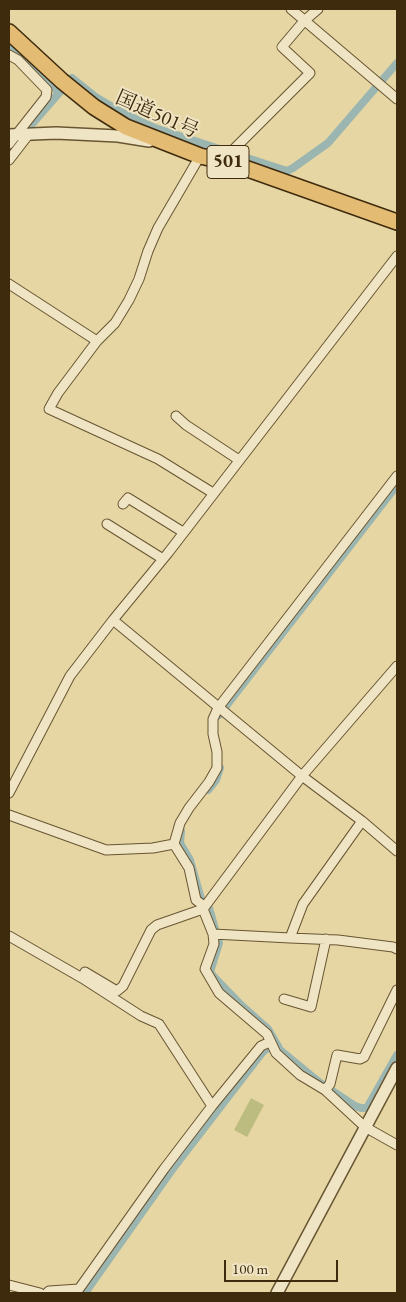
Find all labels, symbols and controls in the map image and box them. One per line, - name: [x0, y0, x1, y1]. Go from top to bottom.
- street label: 国道501号: [112, 86, 202, 144]
- road number: 501: [207, 146, 249, 178]
- scale bar: [226, 1250, 340, 1282]
- text: 100 m: [232, 1259, 268, 1278]

